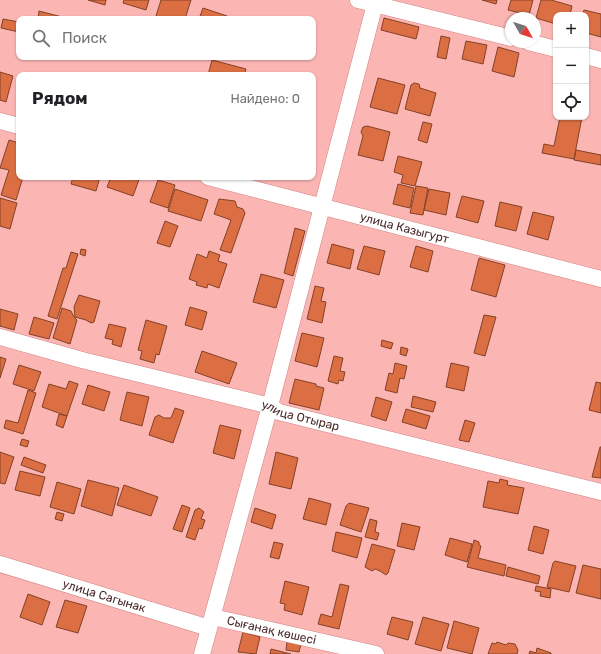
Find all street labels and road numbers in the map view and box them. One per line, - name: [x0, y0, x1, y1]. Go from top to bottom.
- street label: улица Казыгурт: [358, 210, 451, 246]
- street label: улица Отырар: [260, 397, 341, 434]
- street label: улица Сагынак: [61, 577, 148, 615]
- street label: Сығанақ көшесі: [226, 613, 318, 647]

